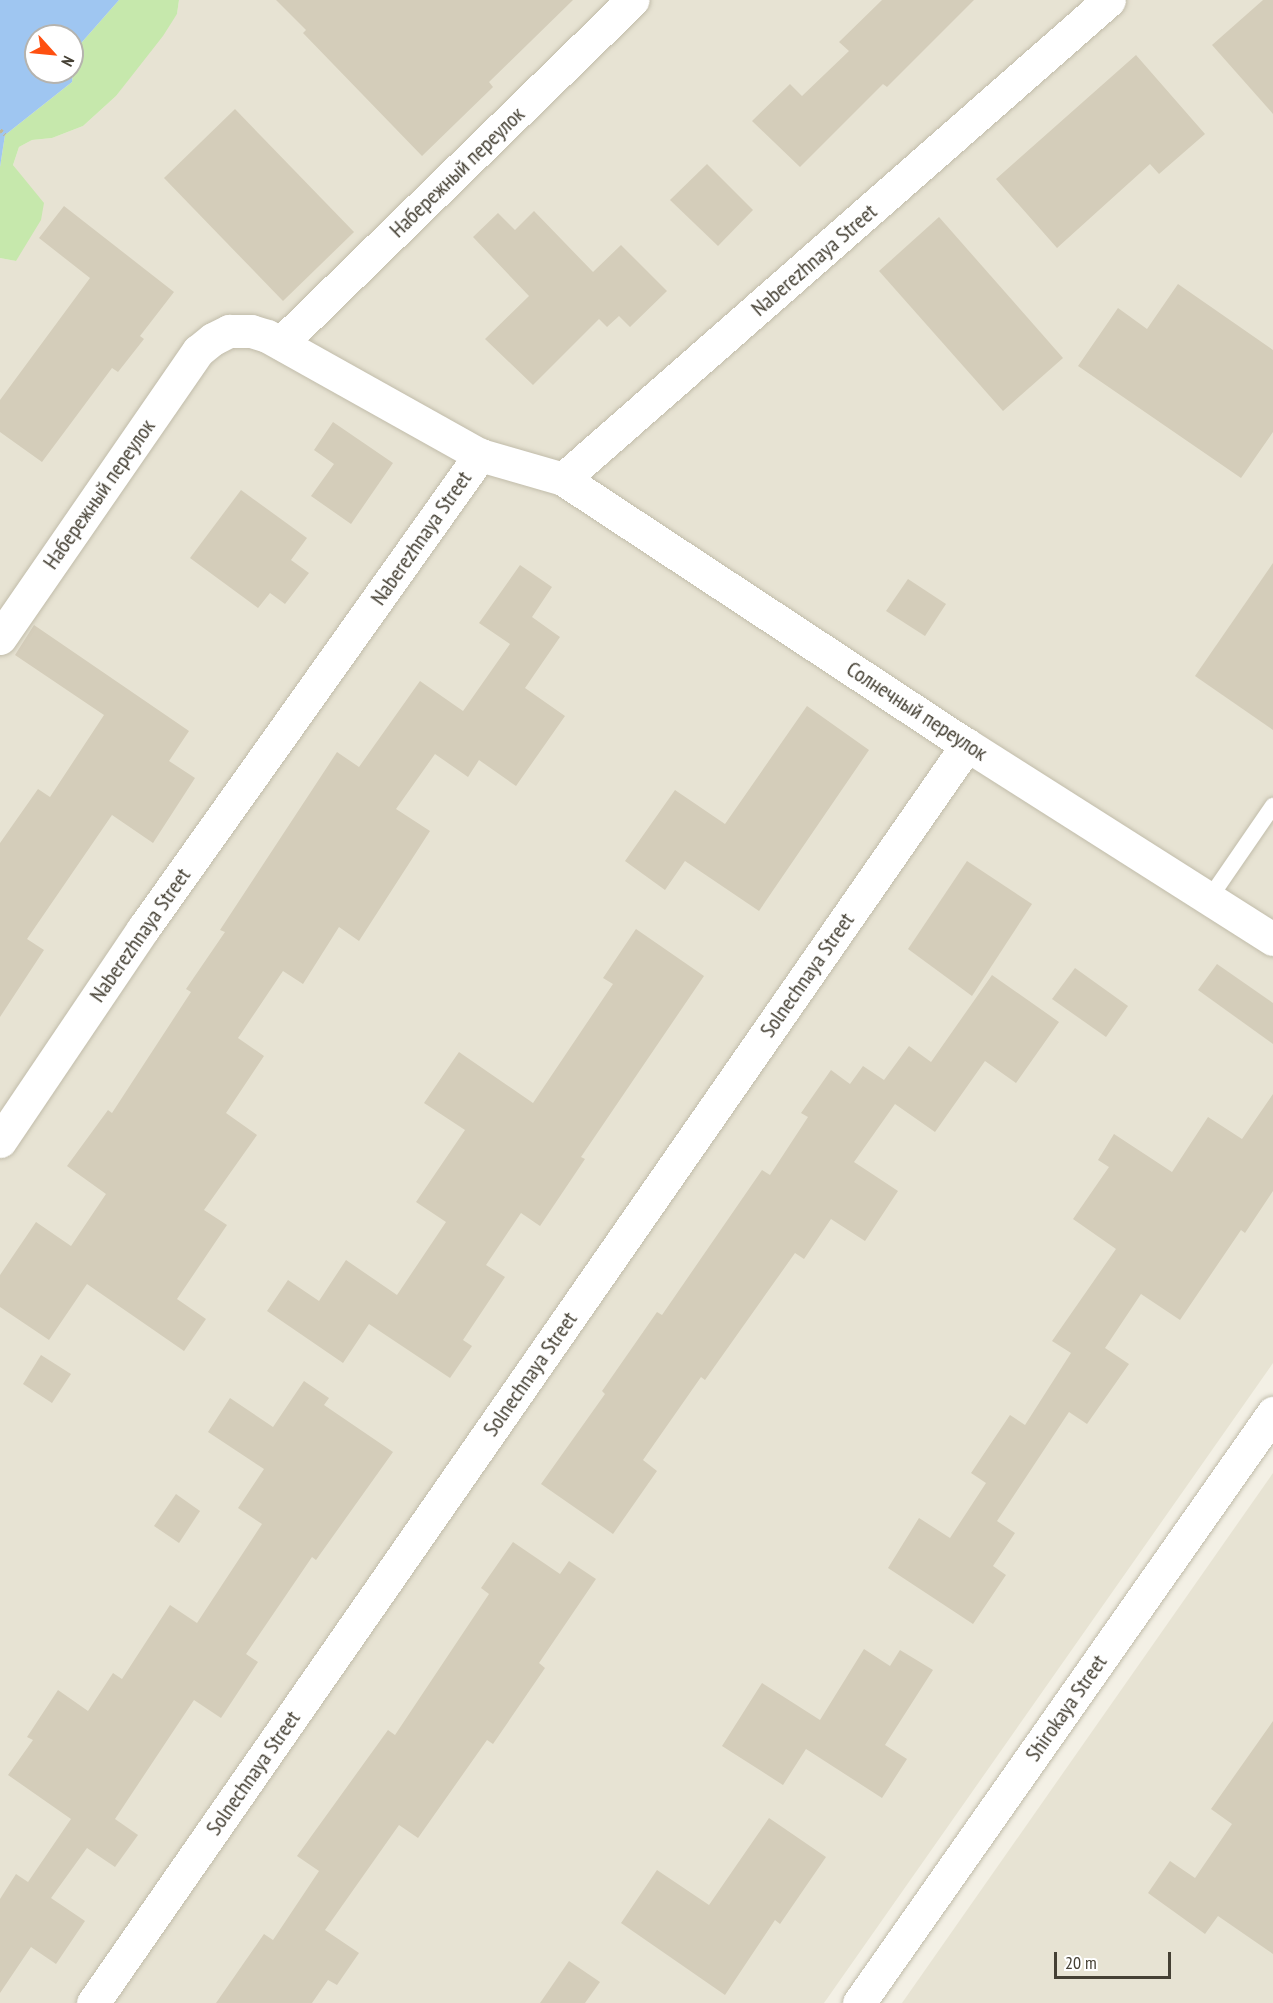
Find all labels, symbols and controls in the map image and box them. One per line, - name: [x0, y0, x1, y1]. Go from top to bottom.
- north arrow: [24, 24, 84, 84]
- text: N: [57, 53, 79, 70]
- street label: Набережный переулок: [384, 101, 530, 243]
- street label: Naberezhnaya Street: [746, 198, 882, 322]
- street label: Набережный переулок: [37, 414, 161, 574]
- street label: Naberezhnaya Street: [365, 466, 477, 610]
- street label: Солнечный переулок: [842, 656, 992, 766]
- street label: Naberezhnaya Street: [84, 863, 196, 1007]
- street label: Solnechnaya Street: [754, 908, 860, 1042]
- street label: Solnechnaya Street: [477, 1307, 583, 1441]
- street label: Shirokaya Street: [1020, 1650, 1112, 1766]
- street label: Solnechnaya Street: [200, 1706, 306, 1840]
- scale bar: [1057, 1940, 1174, 1978]
- text: 20 m: [1065, 1951, 1097, 1974]

